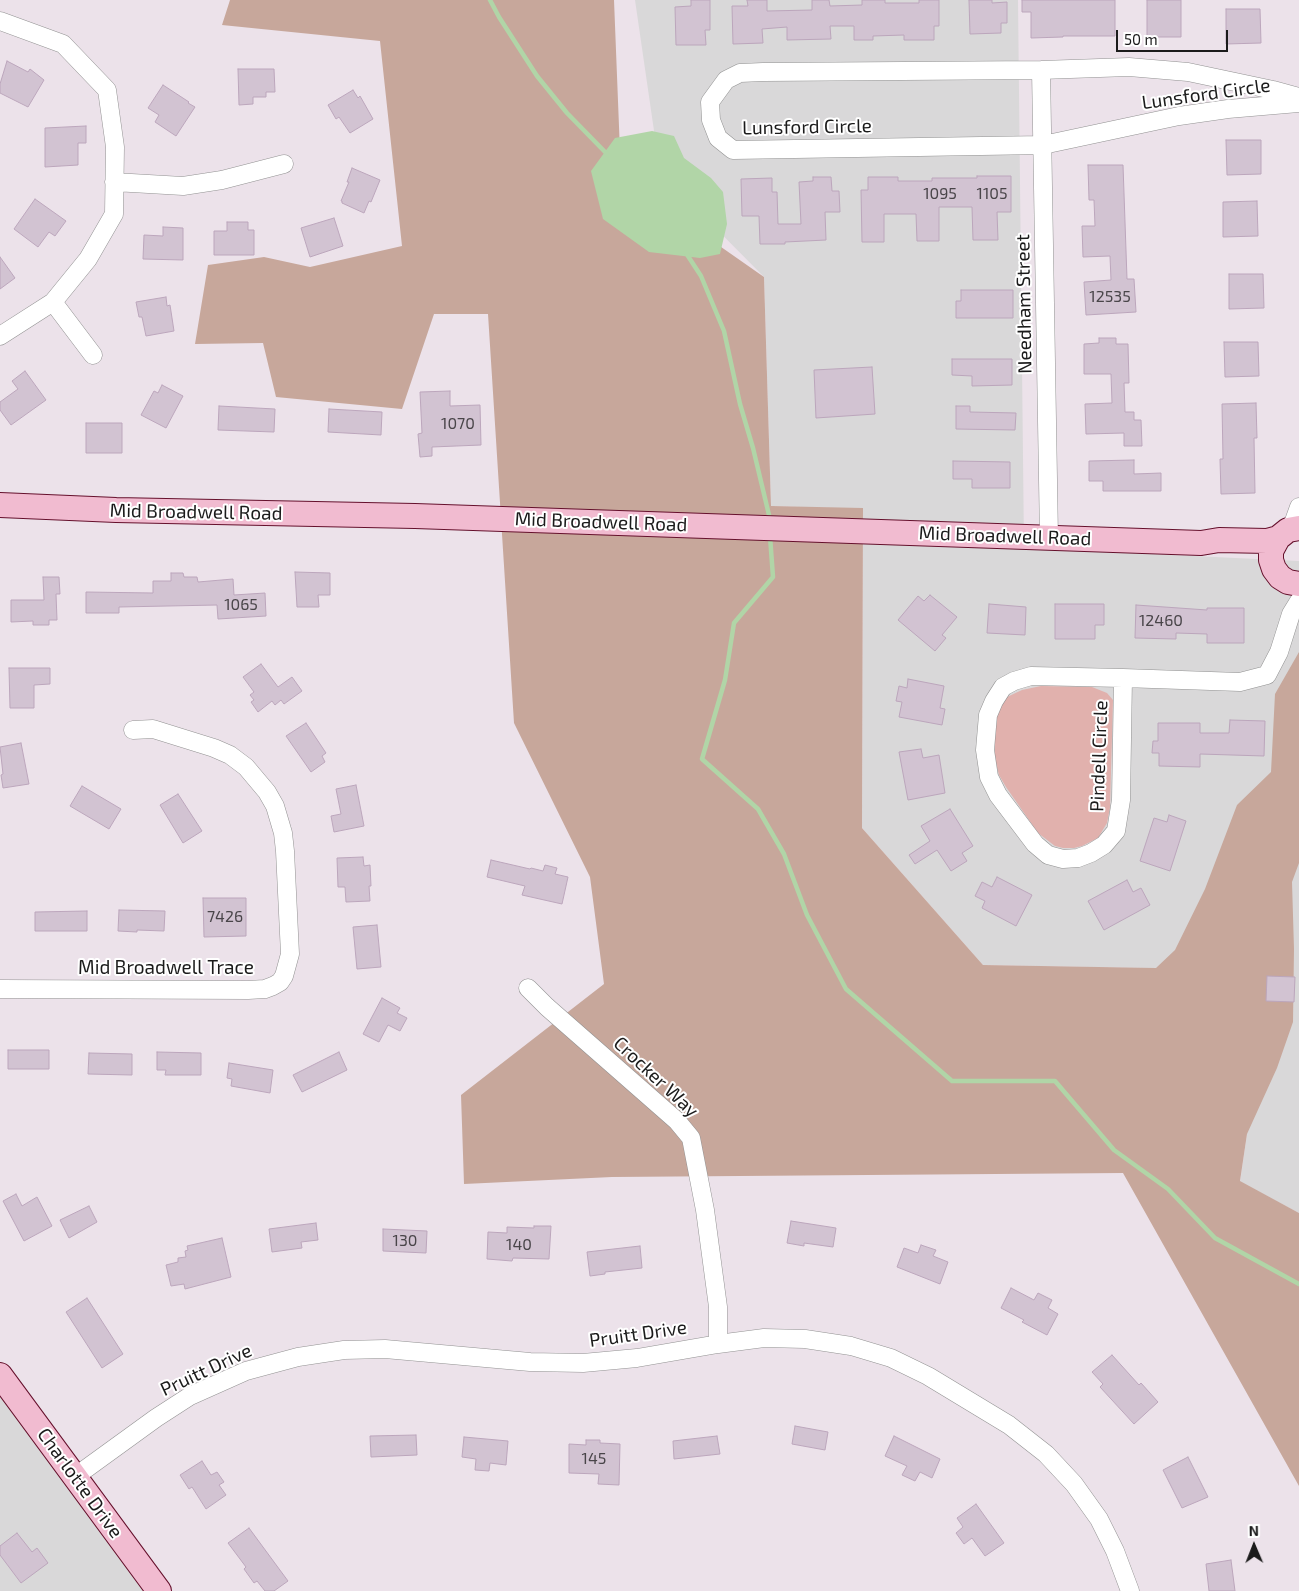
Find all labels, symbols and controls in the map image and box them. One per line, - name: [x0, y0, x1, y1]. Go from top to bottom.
- scale bar: [1119, 20, 1232, 52]
- text: 50 m: [1124, 30, 1158, 48]
- street label: Lunsford Circle: [1140, 74, 1272, 114]
- street label: Lunsford Circle: [742, 114, 872, 140]
- house number: 1095: [923, 184, 957, 204]
- house number: 1105: [977, 184, 1007, 204]
- street label: Needham Street: [1011, 234, 1037, 374]
- house number: 12535: [1089, 287, 1131, 307]
- house number: 1070: [441, 414, 475, 434]
- street label: Mid Broadwell Road: [109, 499, 283, 525]
- street label: Mid Broadwell Road: [514, 508, 688, 536]
- street label: Mid Broadwell Road: [918, 522, 1092, 550]
- house number: 1065: [224, 595, 258, 615]
- house number: 12460: [1139, 611, 1183, 631]
- street label: Pindell Circle: [1086, 700, 1112, 812]
- house number: 7426: [207, 907, 243, 927]
- street label: Mid Broadwell Trace: [78, 957, 254, 979]
- street label: Crocker Way: [609, 1032, 703, 1122]
- house number: 130: [393, 1231, 417, 1251]
- house number: 140: [506, 1235, 532, 1255]
- street label: Pruitt Drive: [588, 1316, 688, 1352]
- street label: Pruitt Drive: [157, 1339, 255, 1401]
- street label: Charlotte Drive: [32, 1424, 128, 1542]
- house number: 145: [582, 1449, 606, 1469]
- north arrow: [1229, 1521, 1279, 1571]
- text: N: [1249, 1522, 1259, 1539]

